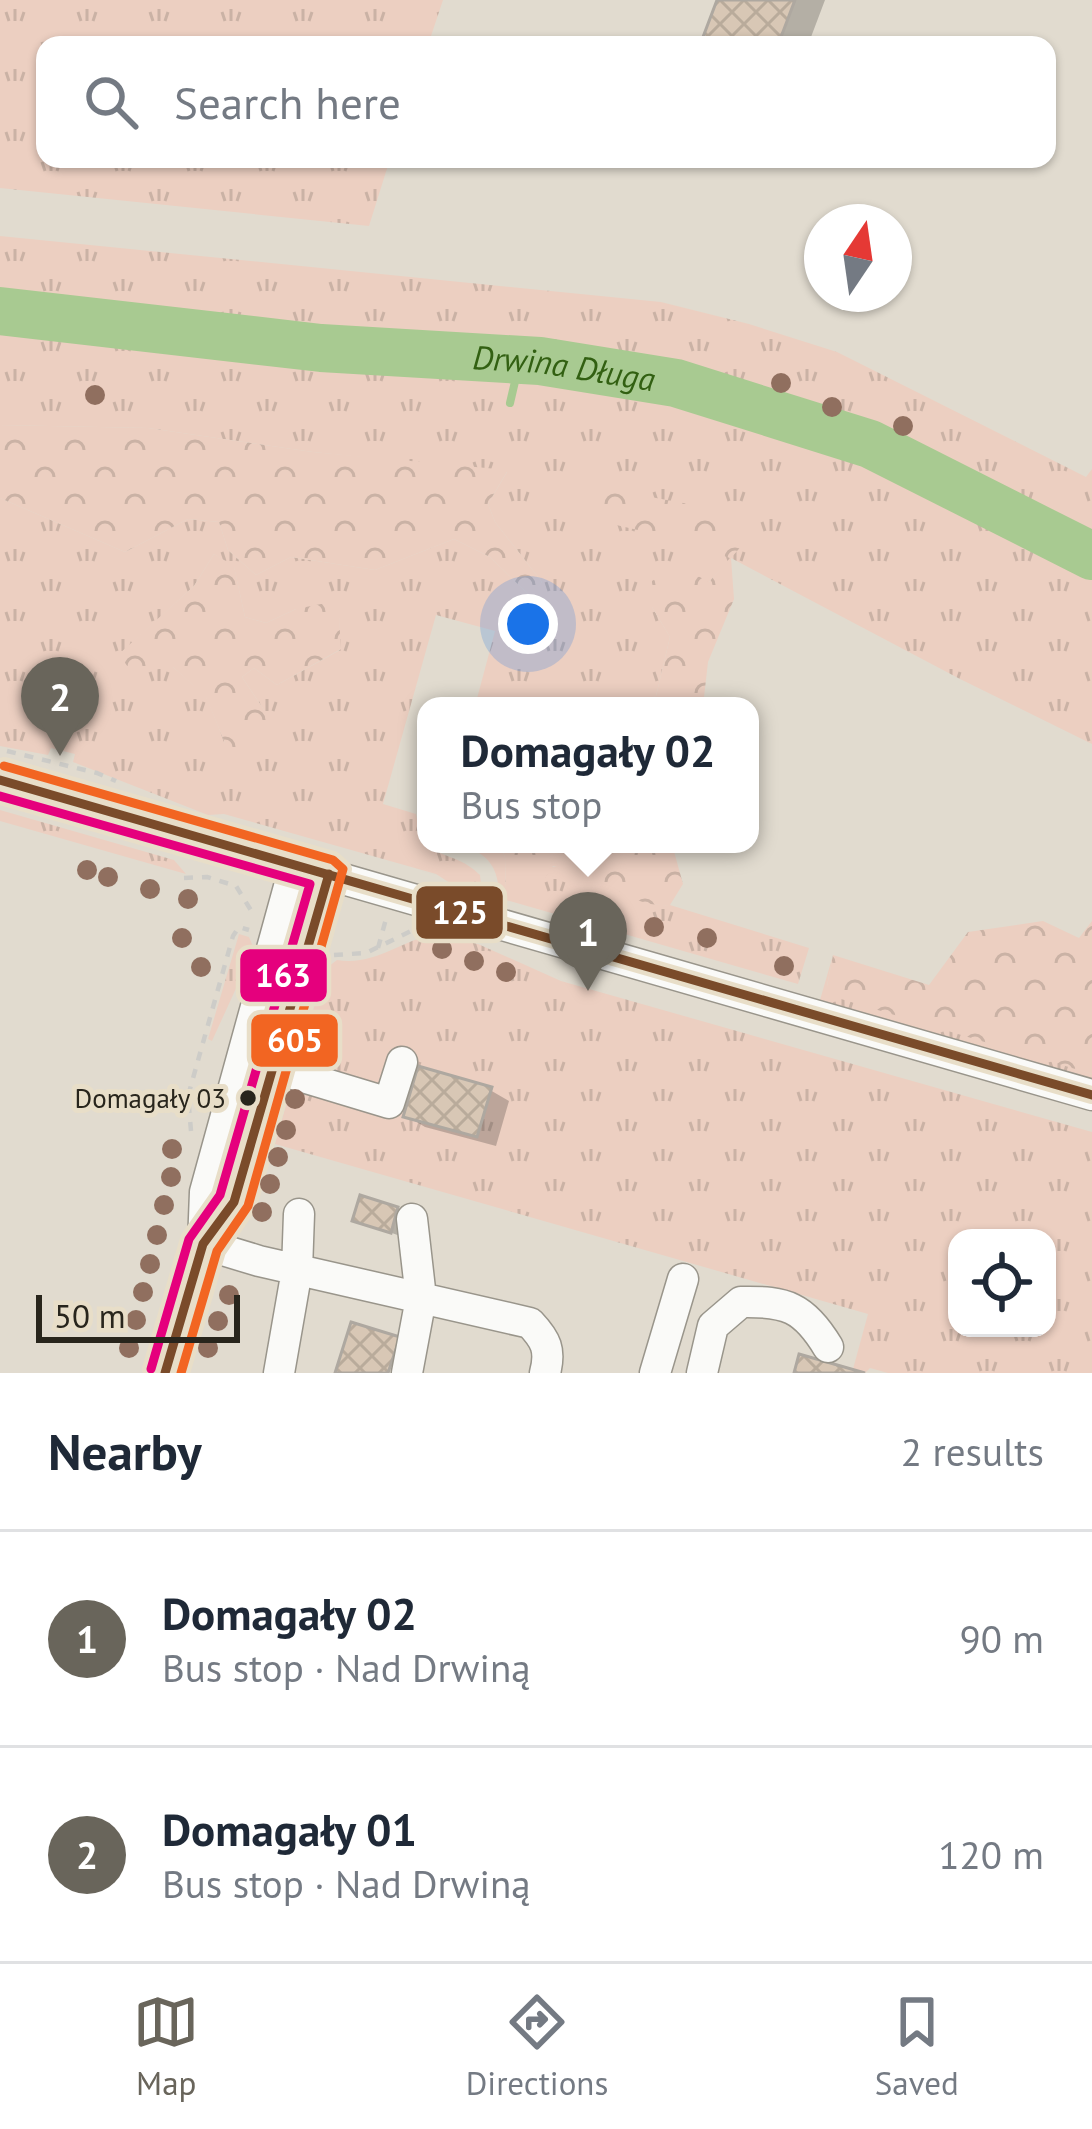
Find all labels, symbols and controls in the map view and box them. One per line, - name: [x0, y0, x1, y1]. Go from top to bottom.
- search box: [36, 36, 1056, 168]
- icon: search: [78, 69, 144, 135]
- text: Search here: [174, 73, 401, 131]
- north arrow: [804, 204, 912, 312]
- water label: Drwina Długa: [472, 335, 658, 400]
- your location: [498, 594, 558, 654]
- pin: 2: [21, 657, 99, 756]
- popup: [417, 697, 759, 853]
- text: Domagały 02: [461, 721, 715, 779]
- text: Bus stop: [461, 779, 602, 830]
- line badge: 125: [414, 884, 505, 941]
- text: 125: [432, 890, 488, 933]
- pin: 1: [549, 892, 627, 991]
- line badge: 163: [238, 947, 329, 1004]
- text: 163: [255, 953, 311, 996]
- line badge: 605: [249, 1012, 340, 1069]
- text: 605: [267, 1018, 323, 1061]
- place label: Domagały 03: [75, 1081, 226, 1115]
- marker: Domagały 03: [237, 1087, 259, 1109]
- map controls: [948, 1229, 1056, 1337]
- button: locate: [948, 1229, 1056, 1337]
- scale bar: [36, 1289, 240, 1342]
- text: 50 m: [54, 1294, 126, 1337]
- text: Nearby: [48, 1418, 202, 1484]
- text: 2 results: [901, 1426, 1044, 1477]
- text: Domagały 02: [162, 1584, 417, 1642]
- text: 1: [76, 1613, 98, 1664]
- text: 90 m: [959, 1613, 1044, 1664]
- text: Bus stop · Nad Drwiną: [162, 1642, 531, 1693]
- text: Domagały 01: [162, 1800, 417, 1858]
- text: 2: [76, 1829, 98, 1880]
- text: 120 m: [938, 1829, 1044, 1880]
- text: Bus stop · Nad Drwiną: [162, 1858, 531, 1909]
- tab: Map: [133, 1989, 199, 2104]
- tab: Directions: [466, 1989, 608, 2104]
- tab: Saved: [875, 1989, 959, 2104]

